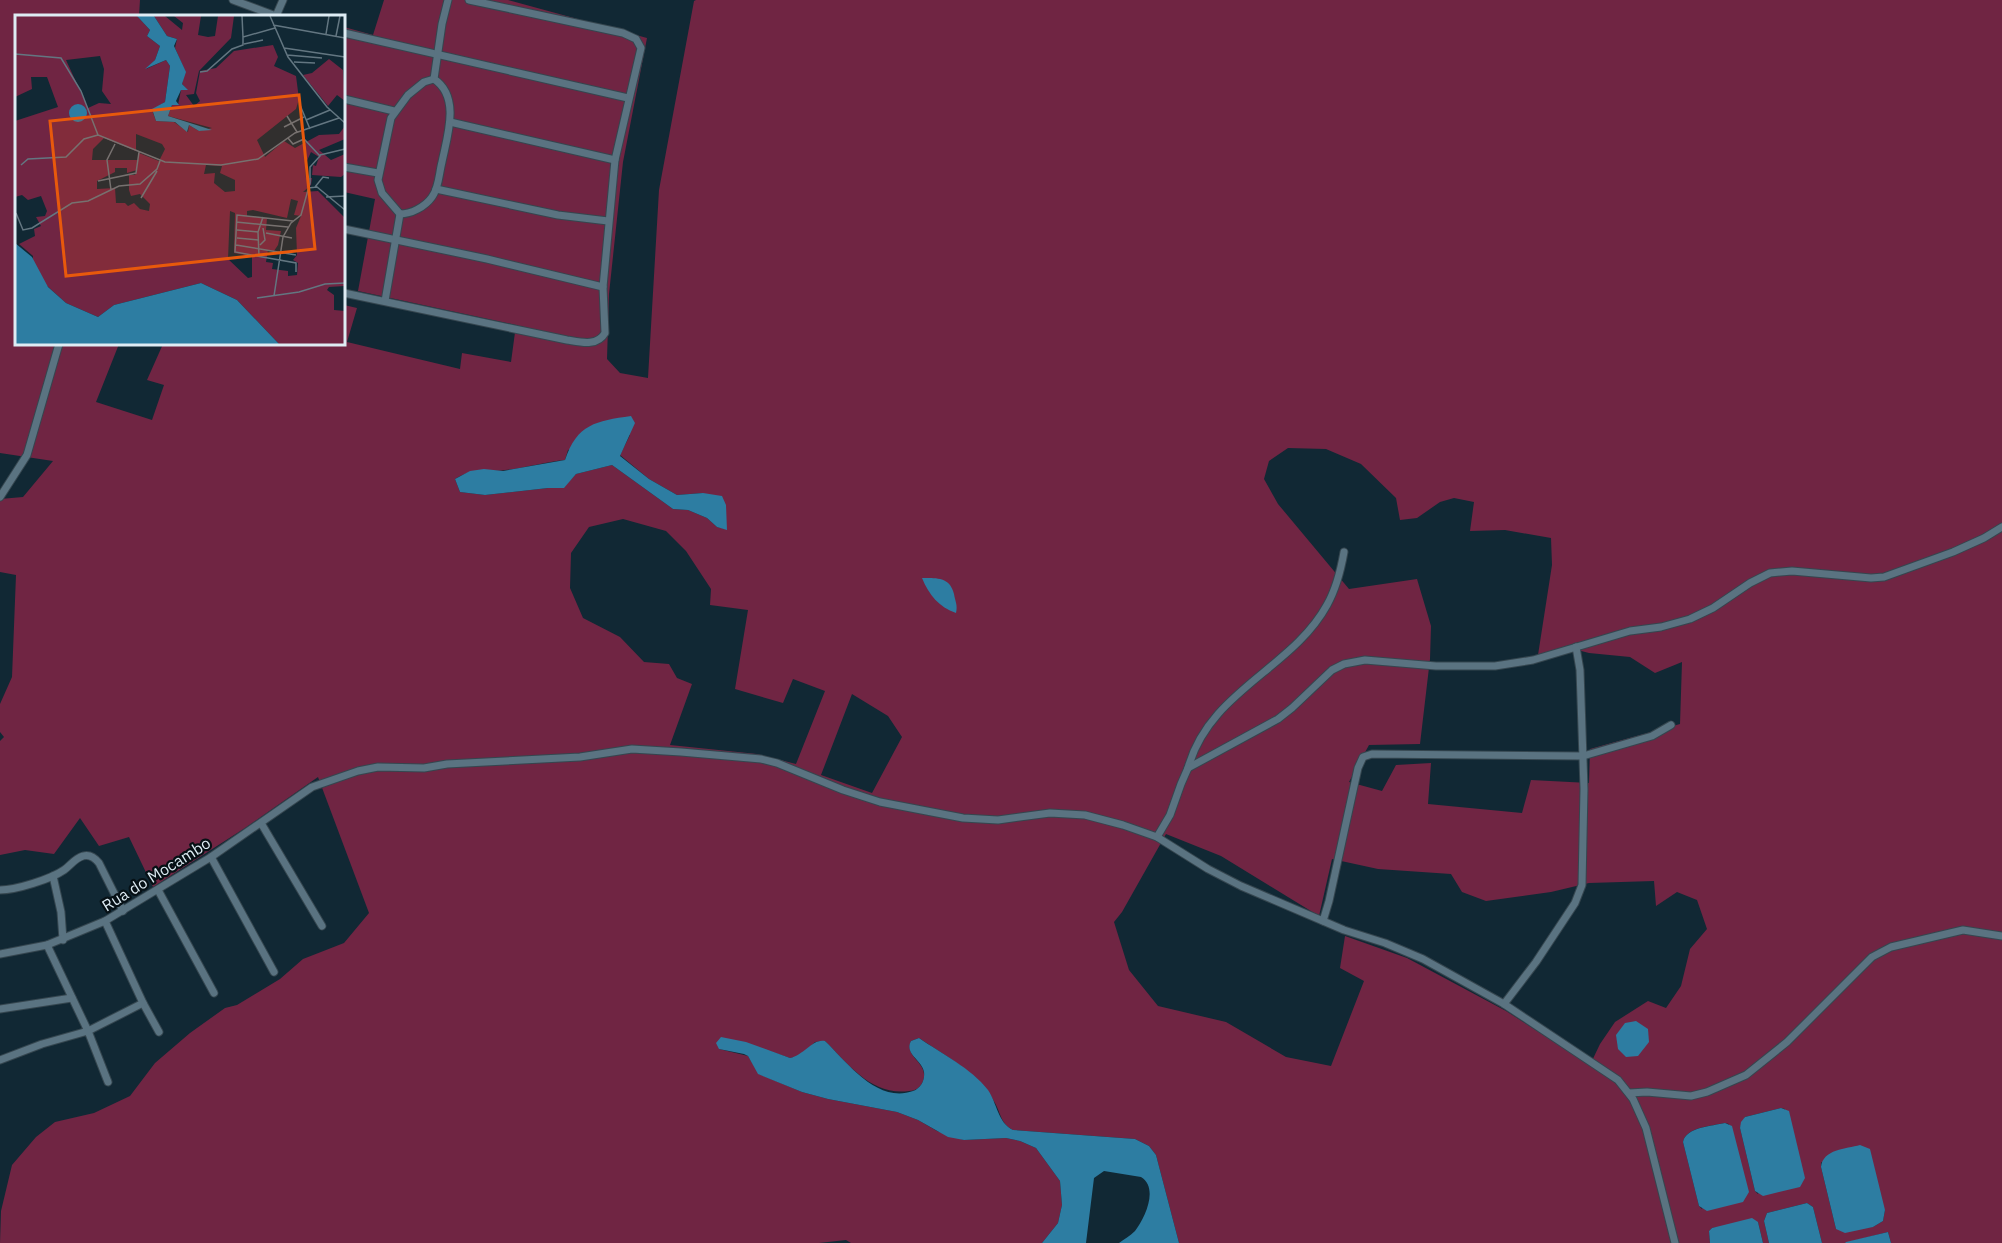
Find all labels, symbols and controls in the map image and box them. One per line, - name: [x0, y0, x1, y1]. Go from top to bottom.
- inset map: [15, 15, 345, 345]
- street label: Rua do Mocambo: [98, 833, 214, 915]

